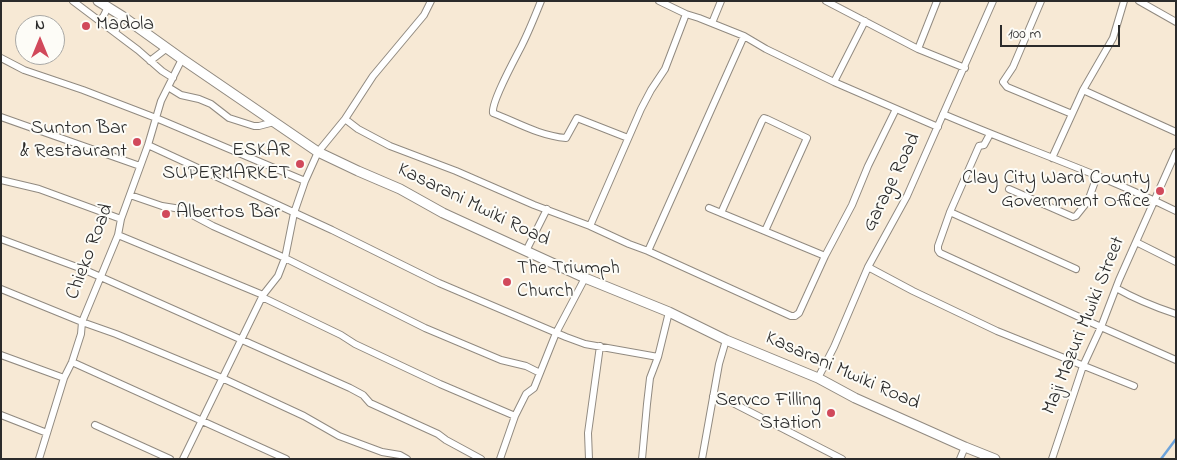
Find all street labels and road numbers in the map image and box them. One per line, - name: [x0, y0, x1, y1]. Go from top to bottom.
- street label: Garage Road: [859, 130, 927, 236]
- street label: Kasarani Mwiki Road: [393, 159, 553, 253]
- street label: Chieko Road: [62, 201, 120, 303]
- street label: Maji Mazuri Mwiki Street: [1038, 234, 1132, 418]
- street label: Kasarani Mwiki Road: [761, 327, 923, 417]

